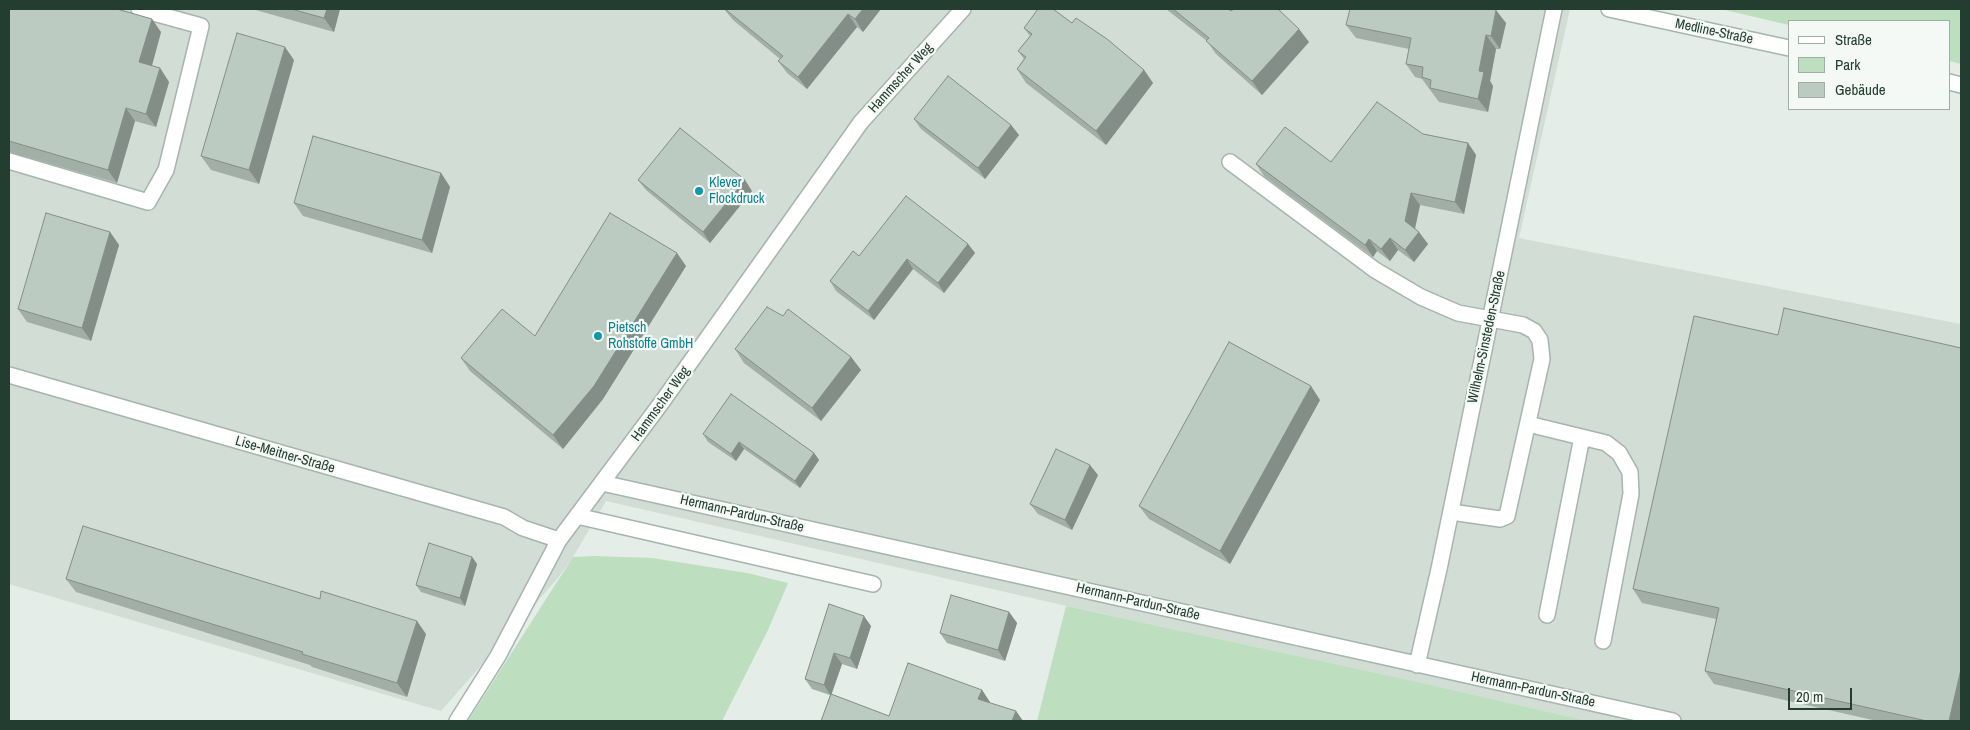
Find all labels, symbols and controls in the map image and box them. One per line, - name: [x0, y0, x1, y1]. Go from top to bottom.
- street label: Medline-Straße: [1674, 16, 1754, 48]
- legend: [1788, 20, 1950, 110]
- text: Straße: [1835, 29, 1872, 50]
- street label: Hammscher Weg: [865, 40, 937, 116]
- text: Park: [1835, 54, 1860, 75]
- text: Gebäude: [1835, 79, 1886, 100]
- place label: Klever Flockdruck: [709, 175, 764, 208]
- marker: Klever Flockdruck: [693, 185, 705, 197]
- street label: Wilhelm-Sinsteden-Straße: [1465, 269, 1509, 405]
- place label: Pietsch Rohstoffe GmbH: [608, 320, 693, 352]
- marker: Pietsch Rohstoffe GmbH: [592, 330, 604, 342]
- street label: Hammscher Weg: [628, 363, 694, 445]
- street label: Lise-Meitner-Straße: [233, 433, 337, 477]
- street label: Hermann-Pardun-Straße: [679, 492, 805, 536]
- street label: Hermann-Pardun-Straße: [1075, 580, 1201, 624]
- street label: Hermann-Pardun-Straße: [1469, 669, 1597, 711]
- scale bar: [1790, 678, 1854, 710]
- text: 20 m: [1796, 686, 1823, 707]

